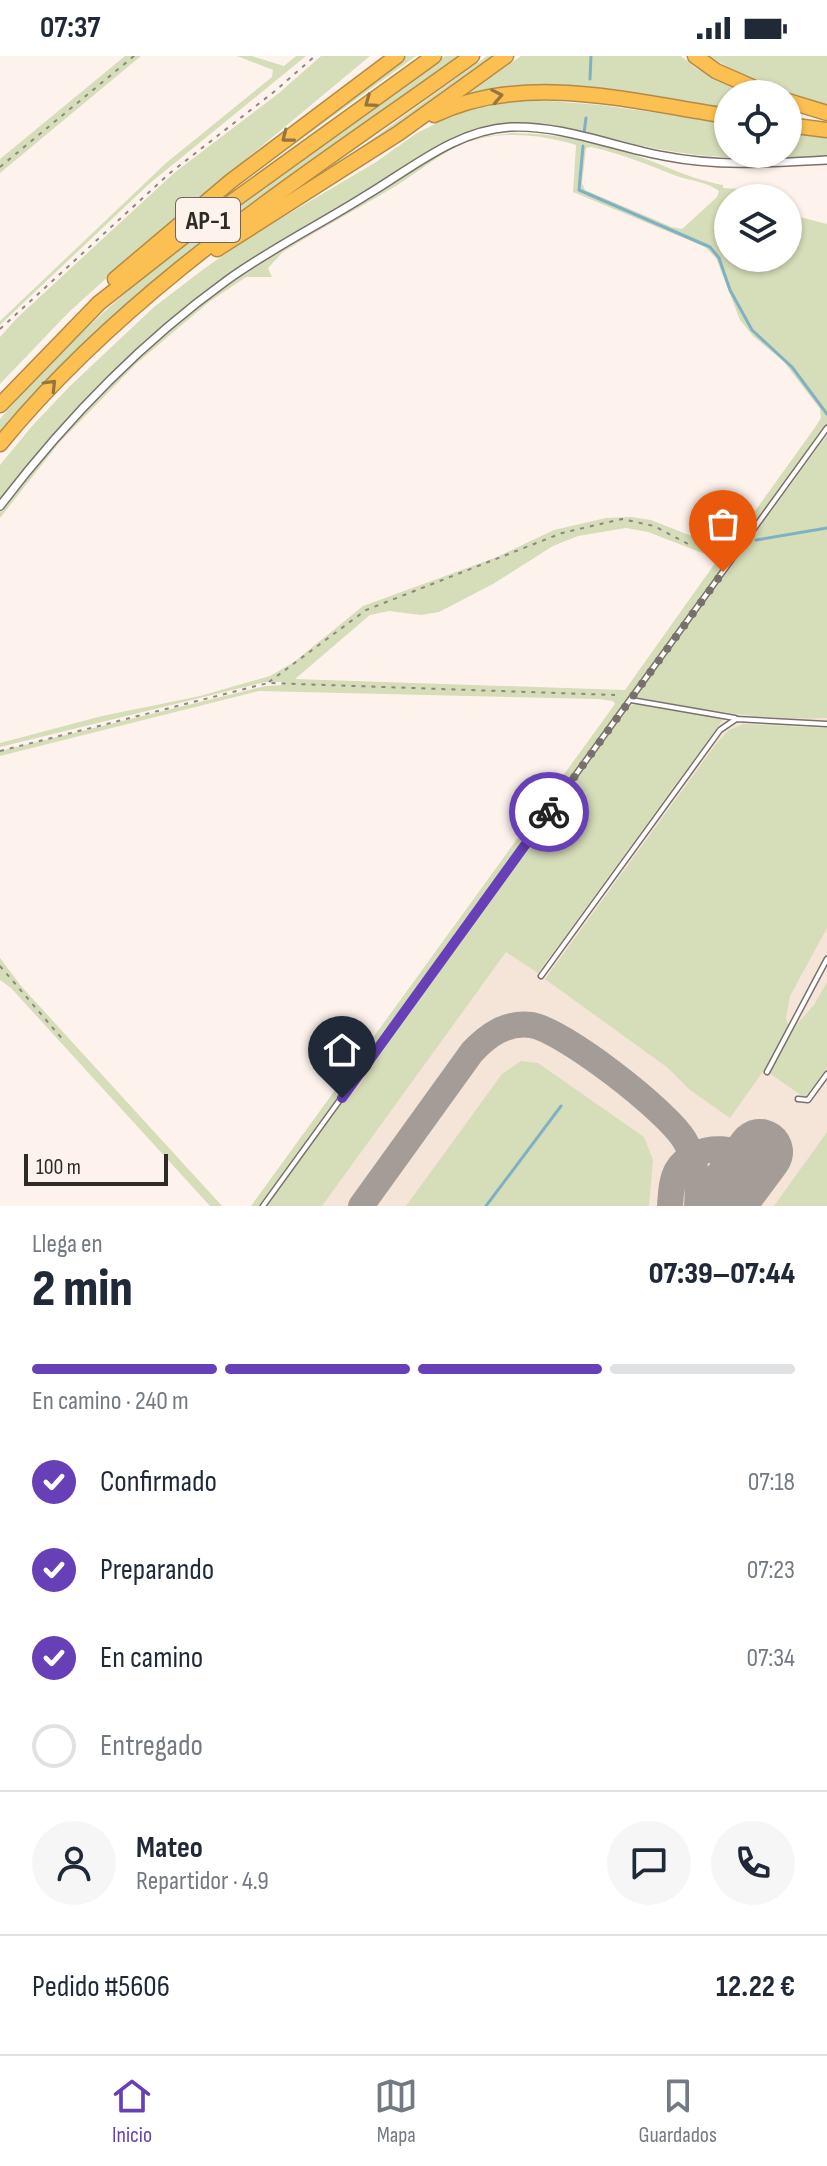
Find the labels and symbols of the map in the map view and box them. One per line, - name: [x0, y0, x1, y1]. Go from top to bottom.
- one-way arrow: [490, 88, 504, 105]
- one-way arrow: [365, 92, 379, 106]
- one-way arrow: [282, 127, 296, 142]
- road number: AP-1: [176, 198, 240, 242]
- one-way arrow: [42, 380, 56, 394]
- pin: [689, 490, 757, 572]
- courier: [509, 772, 589, 852]
- pin: [308, 1016, 376, 1098]
- scale bar: [24, 1150, 168, 1186]

